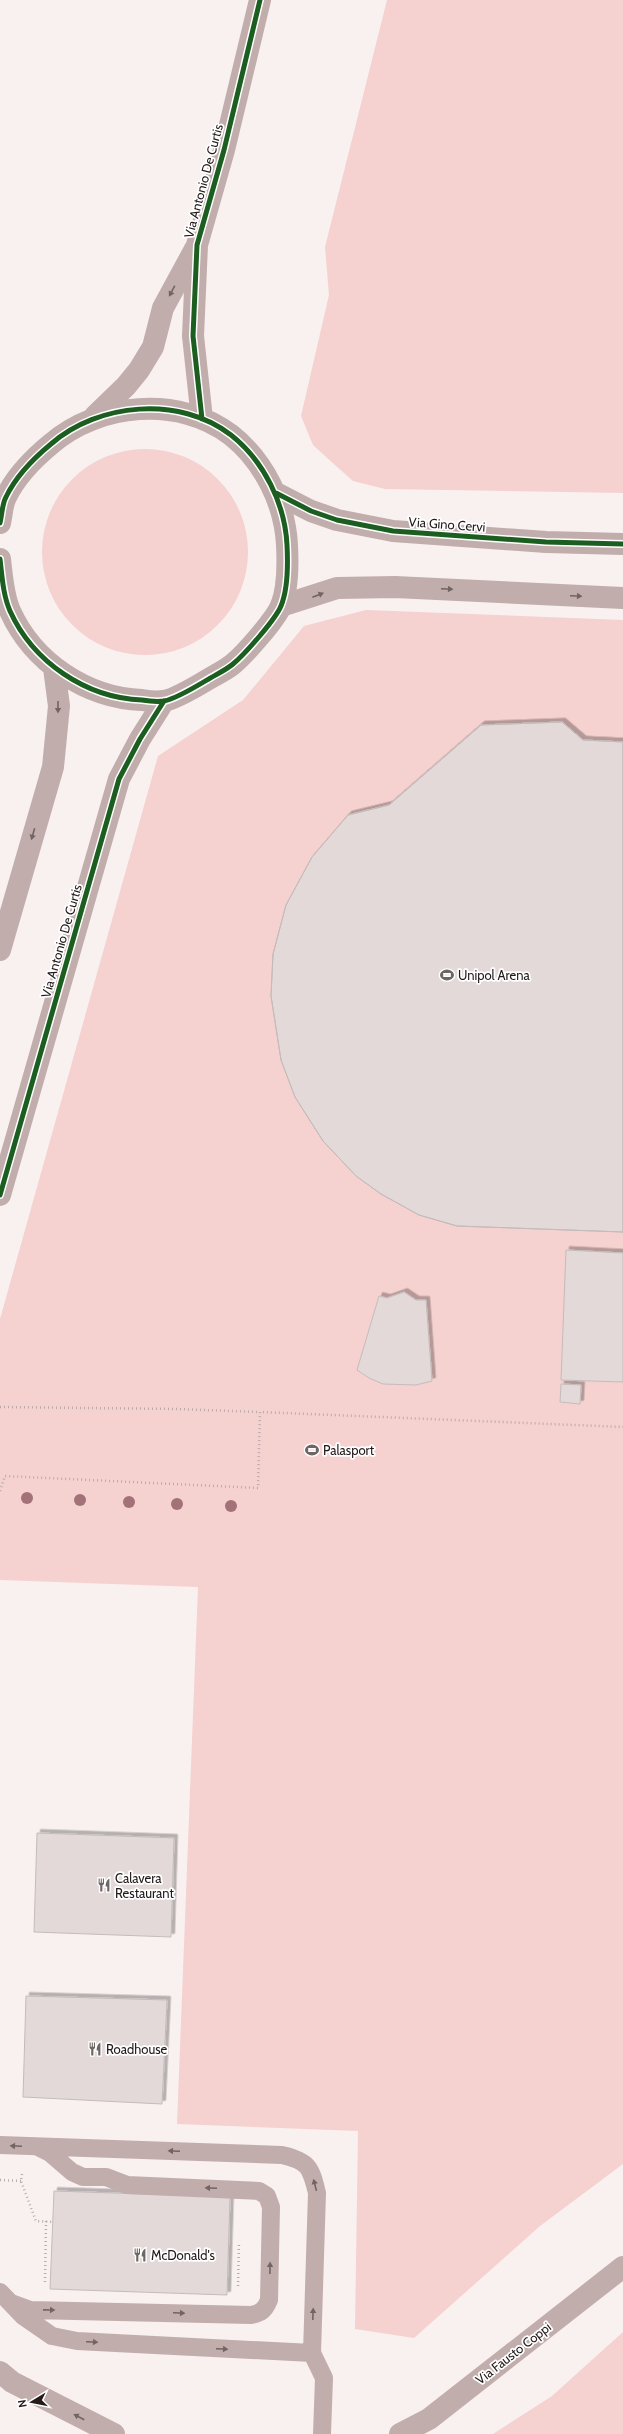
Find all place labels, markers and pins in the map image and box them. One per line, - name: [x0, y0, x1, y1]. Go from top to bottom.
- sports icon: Unipol Arena: [439, 967, 455, 983]
- place label: Unipol Arena: [458, 967, 530, 983]
- sports icon: Palasport: [304, 1442, 320, 1458]
- place label: Palasport: [323, 1442, 375, 1458]
- place label: Calavera Restaurant: [115, 1870, 174, 1901]
- restaurant icon: Calavera Restaurant: [96, 1877, 112, 1893]
- restaurant icon: Roadhouse: [87, 2041, 103, 2057]
- place label: Roadhouse: [106, 2041, 168, 2057]
- restaurant icon: McDonald's: [132, 2247, 148, 2263]
- place label: McDonald's: [151, 2247, 216, 2263]

